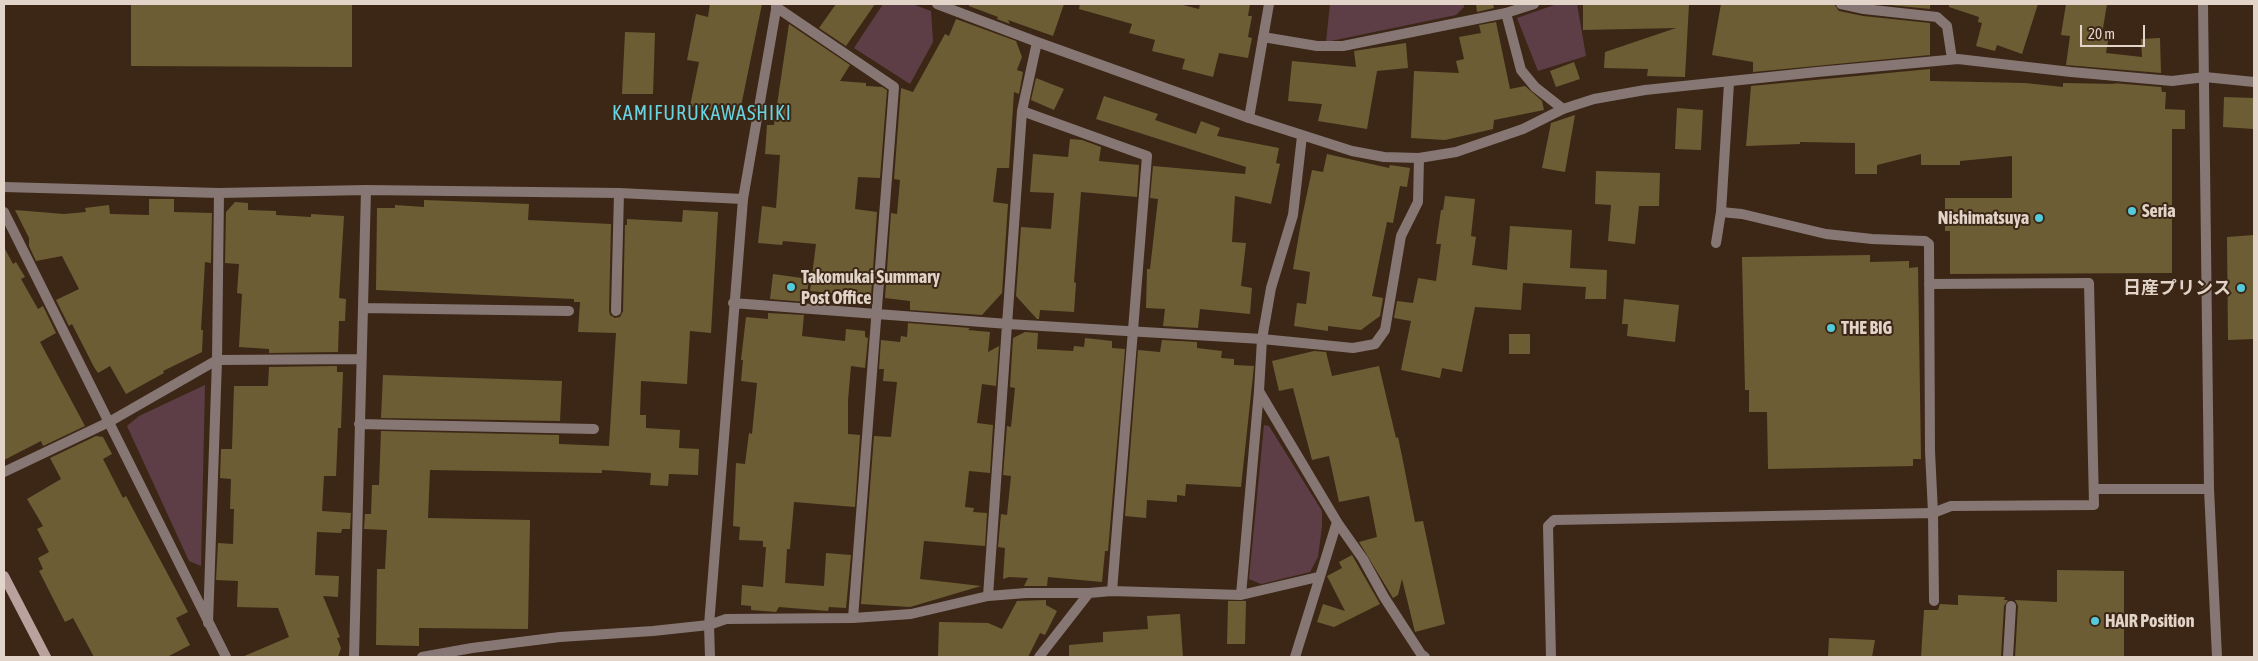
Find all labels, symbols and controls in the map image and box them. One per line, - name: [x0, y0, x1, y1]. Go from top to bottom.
- scale bar: [2083, 15, 2148, 47]
- text: 20 m: [2088, 25, 2115, 42]
- district label: KAMIFURUKAWASHIKI: [610, 102, 794, 126]
- place label: Seria: [2142, 200, 2176, 222]
- marker: Seria: [2126, 205, 2138, 217]
- place label: Nishimatsuya: [1938, 207, 2029, 229]
- marker: Nishimatsuya: [2033, 212, 2045, 224]
- place label: Takomukai Summary Post Office: [801, 266, 940, 308]
- place label: 日産プリンス: [2123, 277, 2231, 299]
- marker: Takomukai Summary Post Office: [785, 281, 797, 293]
- marker: 日産プリンス: [2235, 282, 2247, 294]
- place label: THE BIG: [1841, 317, 1892, 339]
- marker: THE BIG: [1825, 322, 1837, 334]
- place label: HAIR Position: [2105, 610, 2194, 632]
- marker: HAIR Position: [2089, 615, 2101, 627]

